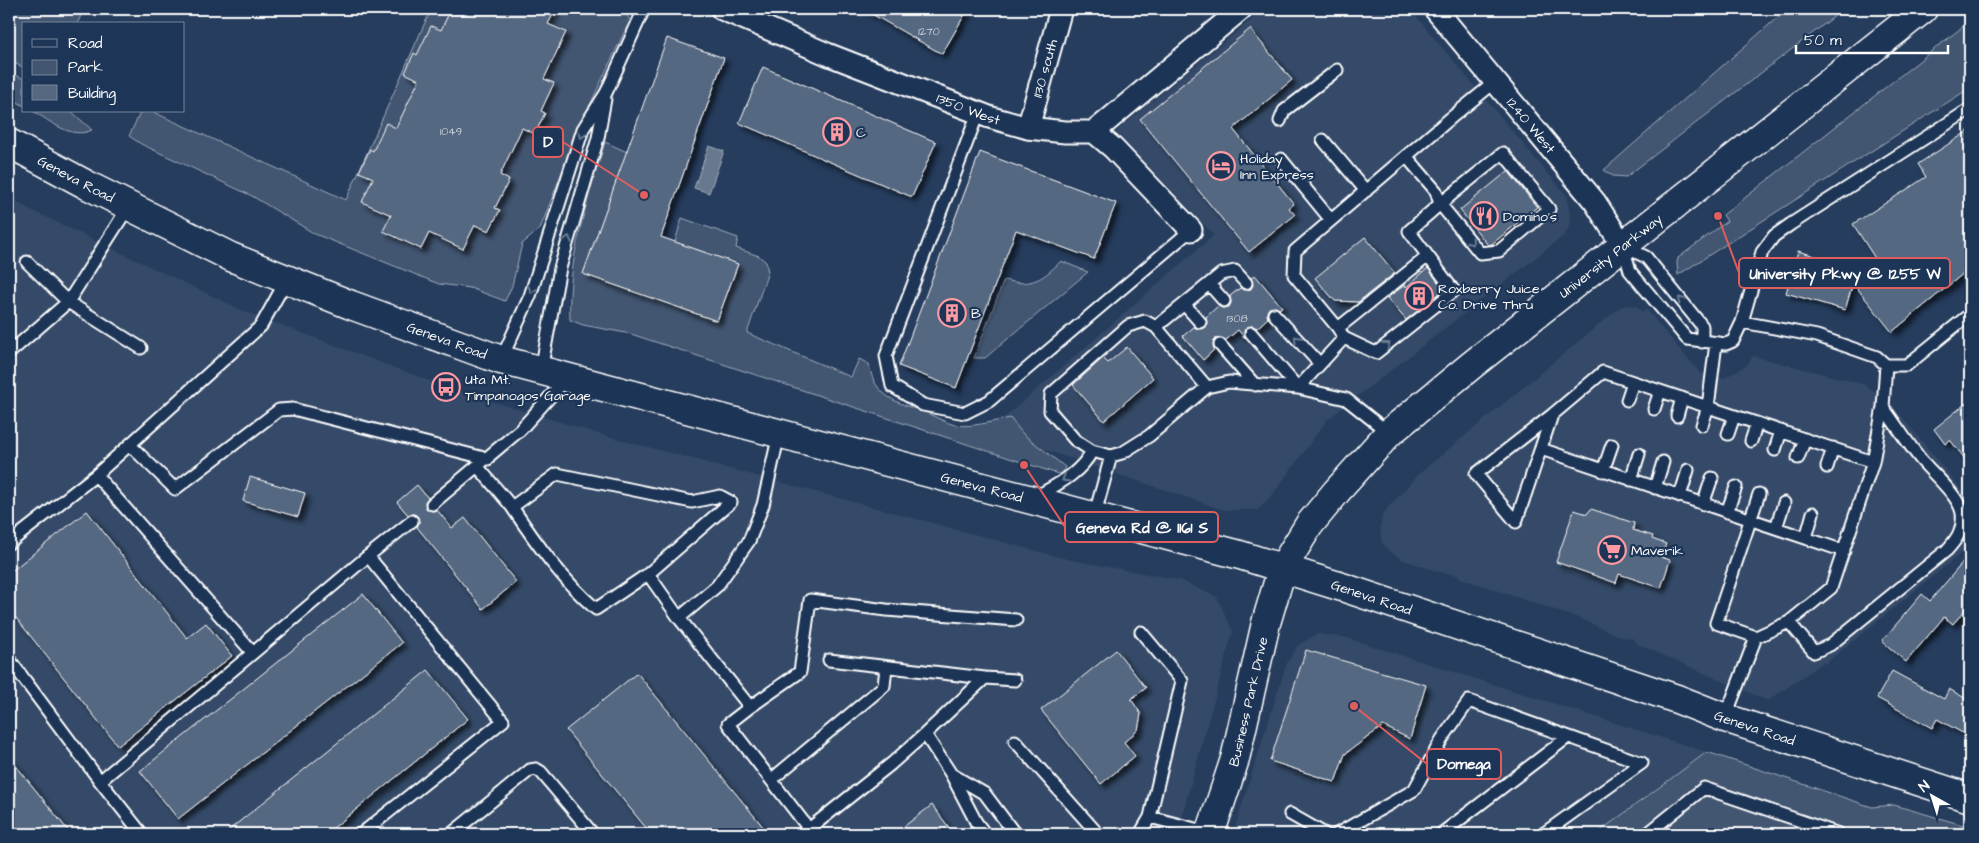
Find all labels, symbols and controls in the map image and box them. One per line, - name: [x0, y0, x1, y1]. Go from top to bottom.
- legend: [22, 22, 185, 112]
- scale bar: [1796, 22, 1949, 54]
- house number: 1270: [918, 24, 940, 39]
- text: 50 m: [1804, 30, 1842, 51]
- text: Road: [68, 33, 103, 54]
- street label: 1130 south: [1028, 37, 1063, 100]
- text: Park: [68, 57, 103, 78]
- text: Building: [68, 83, 116, 105]
- street label: 1350 West: [933, 89, 1003, 131]
- street label: 1240 West: [1501, 94, 1560, 158]
- building icon: C: [822, 117, 852, 147]
- place label: C: [856, 123, 866, 143]
- house number: 1049: [440, 124, 462, 139]
- callout: D: [533, 127, 563, 157]
- one-way arrow: [577, 130, 587, 139]
- text: D: [543, 132, 553, 153]
- place label: Holiday Inn Express: [1240, 149, 1314, 185]
- street label: Geneva Road: [34, 151, 117, 208]
- hotel icon: Holiday Inn Express: [1206, 151, 1236, 181]
- restaurant icon: Domino's: [1469, 201, 1499, 231]
- place label: Domino's: [1503, 207, 1557, 227]
- street label: University Parkway: [1555, 209, 1667, 303]
- one-way arrow: [563, 235, 573, 243]
- one-way arrow: [1465, 236, 1473, 245]
- callout: University Pkwy @ 1255 W: [1739, 258, 1950, 288]
- text: University Pkwy @ 1255 W: [1749, 264, 1941, 286]
- place label: Roxberry Juice Co. Drive Thru: [1438, 279, 1540, 315]
- building icon: Roxberry Juice Co. Drive Thru: [1404, 281, 1434, 311]
- one-way arrow: [528, 285, 538, 293]
- one-way arrow: [1678, 297, 1687, 306]
- building icon: B: [937, 298, 967, 328]
- place label: B: [971, 304, 981, 324]
- house number: 1308: [1226, 311, 1248, 326]
- street label: Geneva Road: [404, 317, 489, 365]
- one-way arrow: [1294, 335, 1303, 344]
- one-way arrow: [1381, 341, 1390, 350]
- place label: Uta Mt. Timpanogos Garage: [465, 370, 591, 406]
- bus stop icon: Uta Mt. Timpanogos Garage: [431, 372, 461, 402]
- street label: Geneva Road: [939, 467, 1025, 508]
- one-way arrow: [1061, 473, 1070, 482]
- callout: Geneva Rd @ 1161 S: [1065, 512, 1218, 542]
- text: Geneva Rd @ 1161 S: [1076, 518, 1209, 539]
- supermarket icon: Maverik: [1597, 535, 1627, 565]
- place label: Maverik: [1631, 541, 1683, 561]
- street label: Geneva Road: [1328, 575, 1414, 621]
- street label: Business Park Drive: [1224, 635, 1274, 769]
- street label: Geneva Road: [1711, 706, 1798, 751]
- callout: Domega: [1427, 749, 1501, 779]
- text: Domega: [1437, 754, 1491, 777]
- north arrow: [1906, 770, 1956, 820]
- text: N: [1915, 776, 1934, 797]

